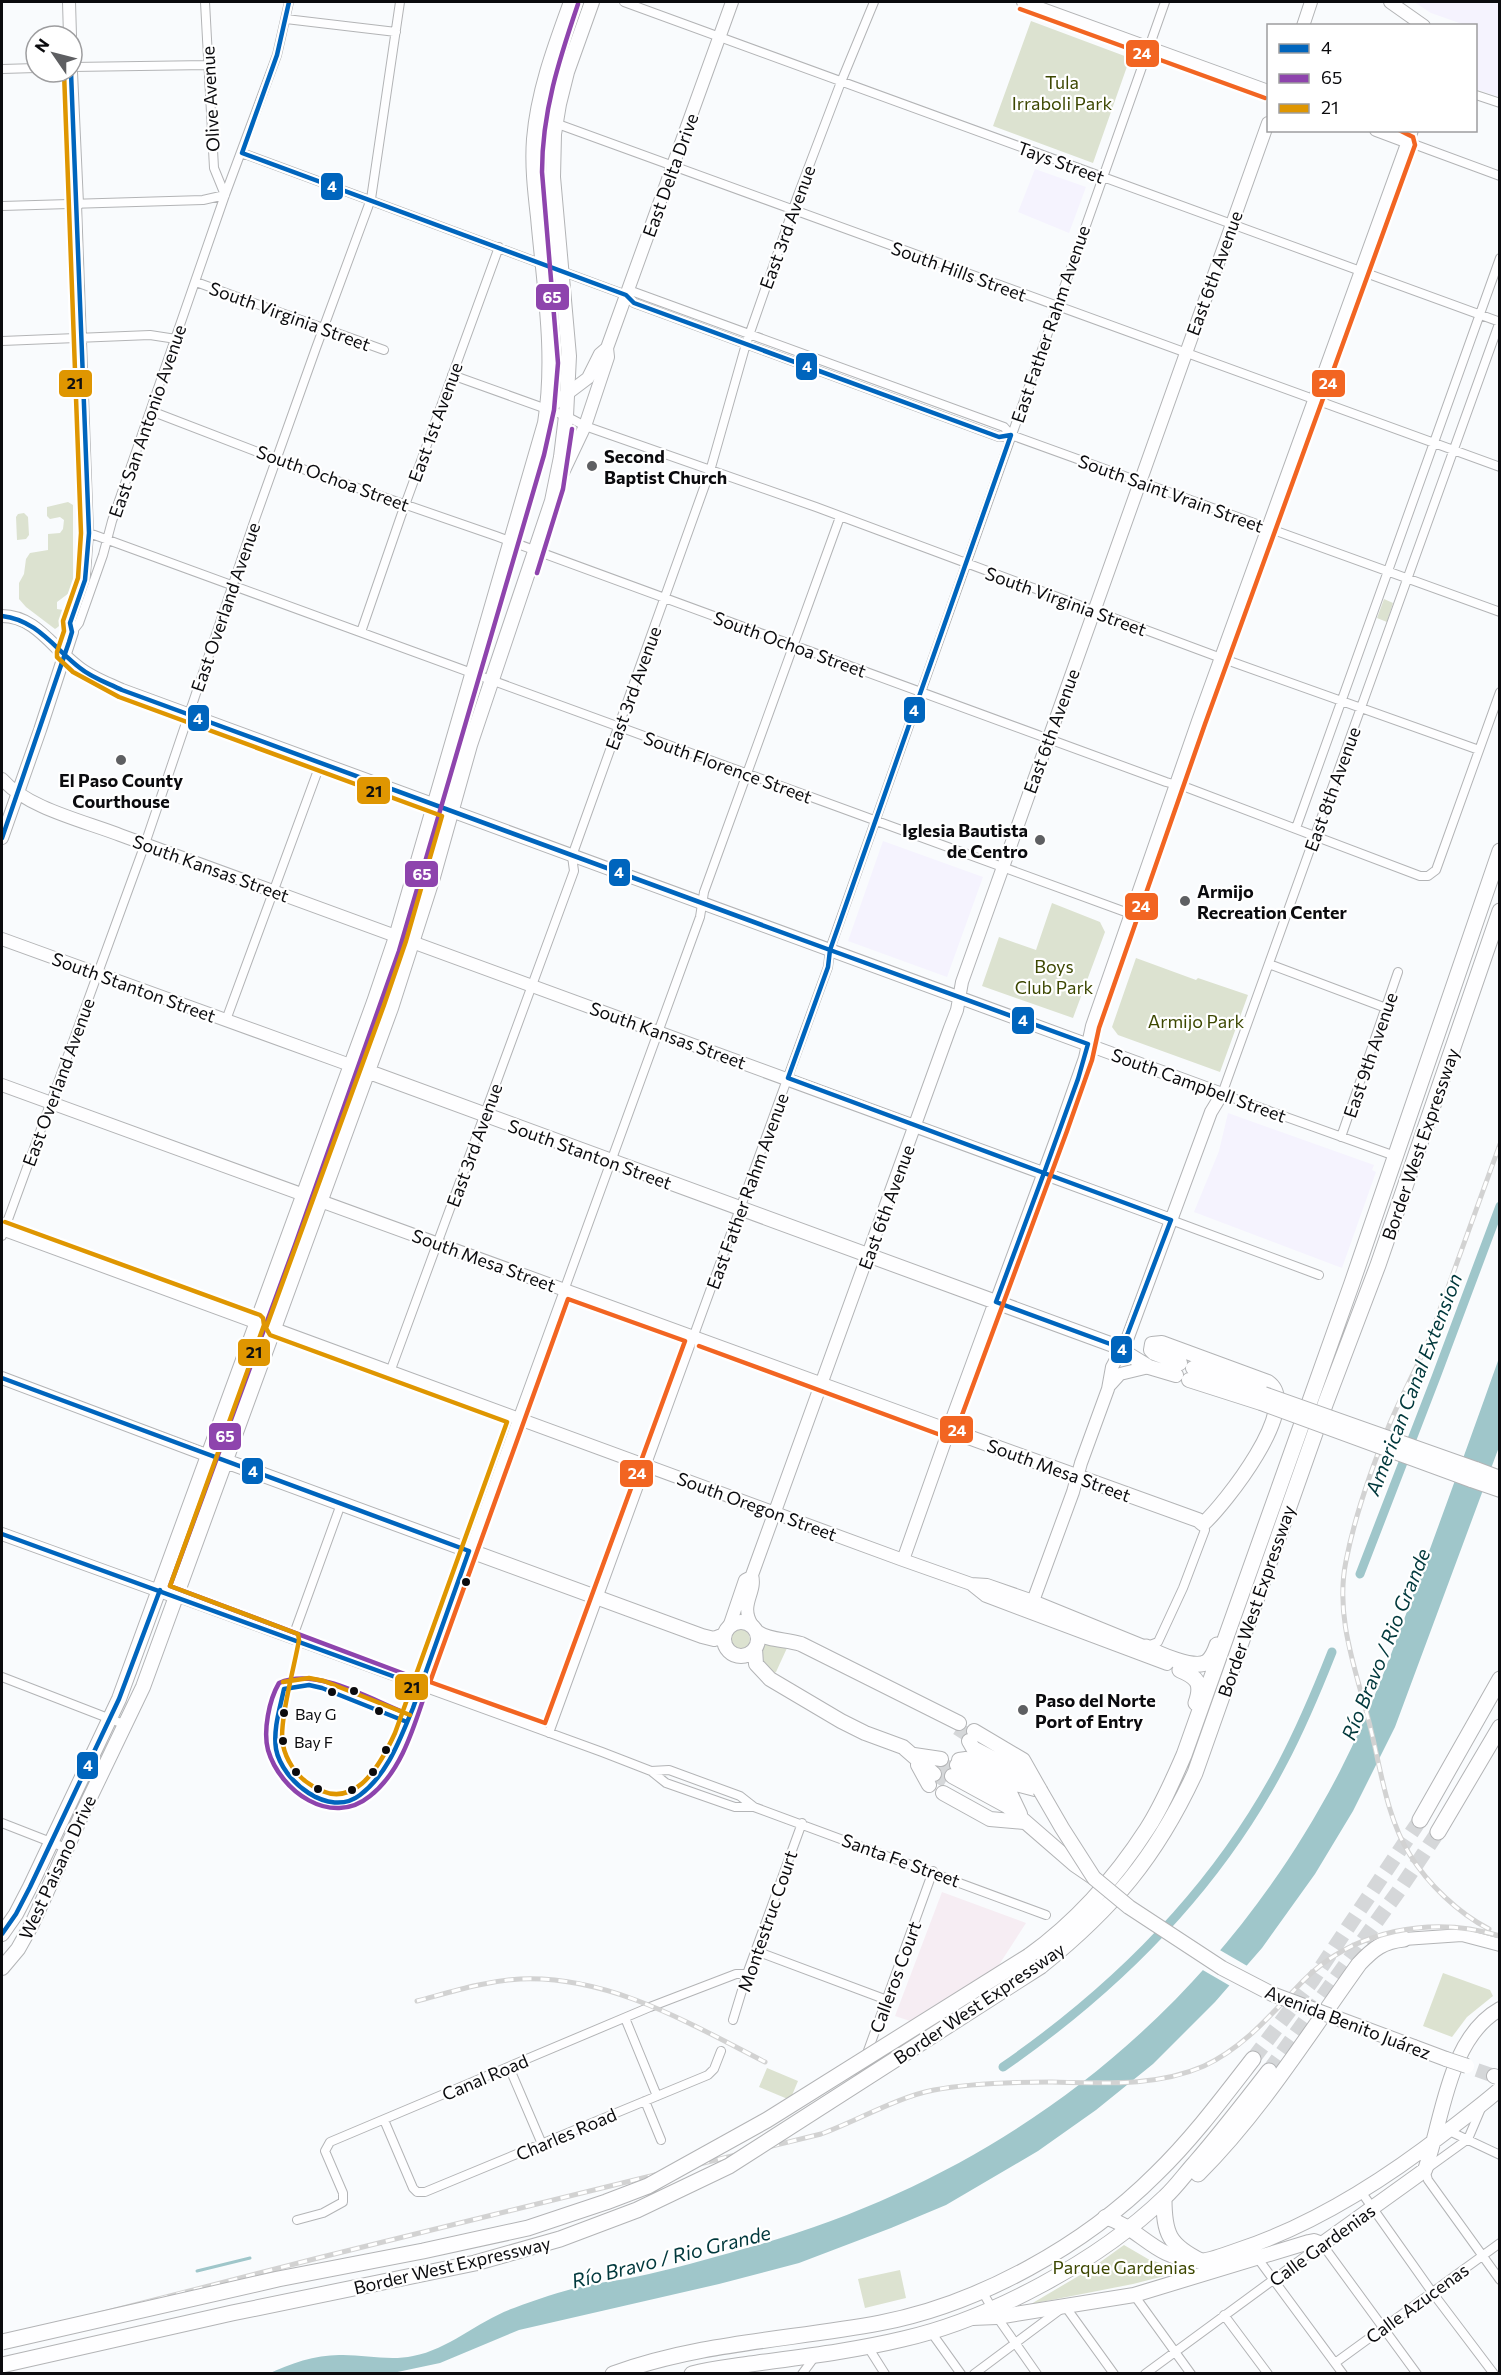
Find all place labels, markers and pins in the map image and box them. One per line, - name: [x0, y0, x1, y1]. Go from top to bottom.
- place label: Second Baptist Church: [604, 445, 727, 488]
- marker: Second Baptist Church: [585, 459, 599, 473]
- marker: El Paso County Courthouse: [114, 753, 128, 767]
- place label: El Paso County Courthouse: [59, 769, 183, 812]
- place label: Iglesia Bautista de Centro: [902, 819, 1028, 862]
- marker: Iglesia Bautista de Centro: [1033, 833, 1047, 847]
- place label: Armijo Recreation Center: [1197, 880, 1348, 923]
- marker: Armijo Recreation Center: [1178, 894, 1192, 908]
- unlabelled marker: [460, 1576, 472, 1588]
- unlabelled marker: [348, 1685, 360, 1697]
- unlabelled marker: [326, 1686, 338, 1698]
- place label: Paso del Norte Port of Entry: [1035, 1689, 1156, 1732]
- marker: Paso del Norte Port of Entry: [1016, 1703, 1030, 1717]
- place label: Bay G: [295, 1704, 337, 1723]
- unlabelled marker: [373, 1705, 385, 1717]
- marker: Bay G: [278, 1707, 290, 1719]
- place label: Bay F: [294, 1732, 333, 1751]
- marker: Bay F: [277, 1735, 289, 1747]
- unlabelled marker: [380, 1744, 392, 1756]
- unlabelled marker: [290, 1766, 302, 1778]
- unlabelled marker: [367, 1766, 379, 1778]
- unlabelled marker: [312, 1783, 324, 1795]
- unlabelled marker: [346, 1784, 358, 1796]

